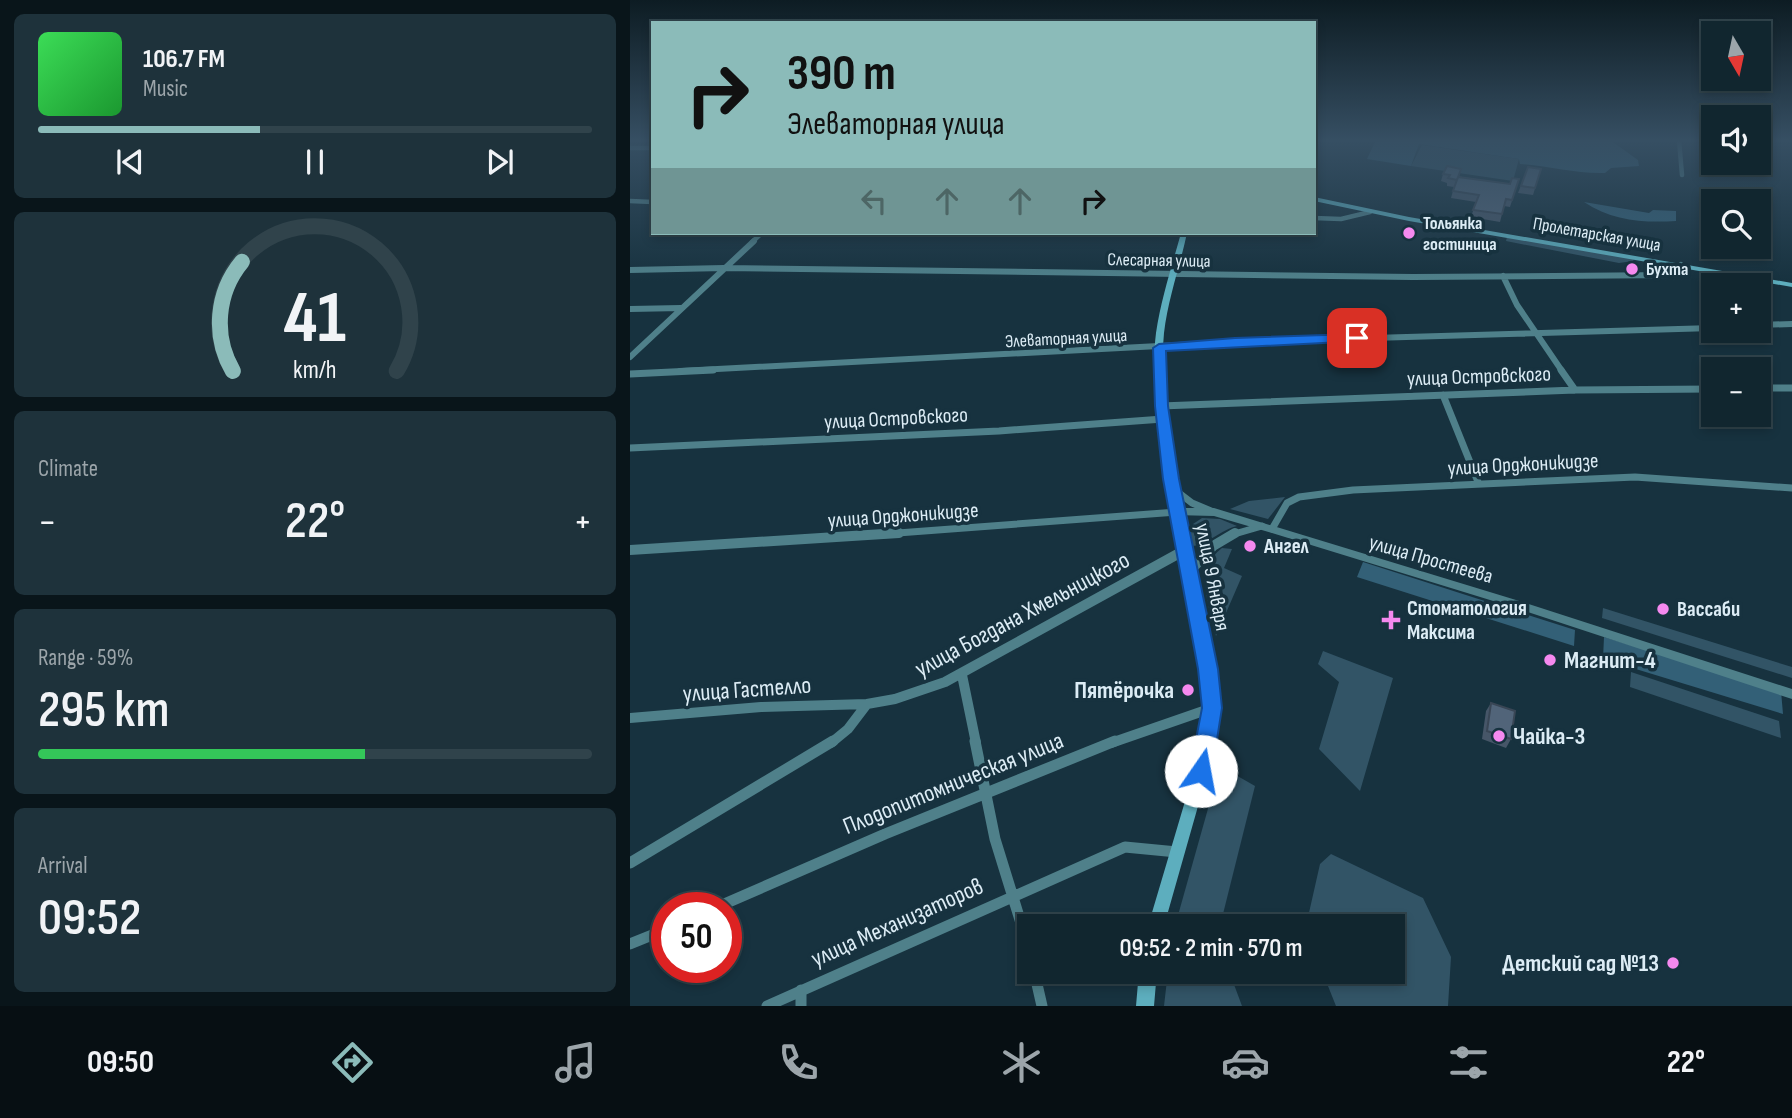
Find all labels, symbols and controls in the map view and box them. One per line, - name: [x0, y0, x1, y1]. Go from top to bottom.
- north arrow: [1701, 21, 1771, 91]
- map controls: [1701, 21, 1771, 427]
- text: 106.7 FM: [143, 44, 225, 75]
- text: 390 m: [787, 45, 896, 104]
- icon: right: [672, 49, 763, 140]
- text: Music: [143, 75, 188, 103]
- text: Элеваторная улица: [787, 105, 1005, 144]
- button: sound: [1701, 105, 1771, 175]
- icon: previous: [111, 143, 149, 181]
- icon: pause: [296, 143, 334, 181]
- icon: next: [481, 143, 519, 181]
- icon: left: [855, 182, 893, 220]
- icon: ahead: [928, 182, 966, 220]
- icon: ahead: [1001, 182, 1039, 220]
- icon: right: [1074, 182, 1112, 220]
- button: search: [1701, 189, 1771, 259]
- place label: Тольянка гостиница: [1423, 213, 1497, 255]
- street label: Пролетарская улица: [1531, 213, 1663, 256]
- marker: Тольянка гостиница: [1401, 225, 1417, 241]
- street label: Слесарная улица: [1107, 249, 1211, 272]
- place label: Бухта: [1646, 259, 1688, 280]
- marker: Бухта: [1624, 261, 1640, 277]
- button: +: [1701, 273, 1771, 343]
- text: 41: [284, 275, 346, 363]
- pin: [1327, 308, 1387, 368]
- icon: arrive: [1338, 319, 1376, 357]
- street label: Элеваторная улица: [1004, 325, 1128, 352]
- text: km/h: [293, 354, 337, 385]
- button: −: [1701, 357, 1771, 427]
- street label: улица Островского: [1407, 361, 1551, 392]
- street label: улица Островского: [824, 402, 969, 435]
- street label: улица Орджоникидзе: [1447, 448, 1599, 481]
- text: Climate: [38, 455, 98, 483]
- text: 22°: [285, 490, 345, 553]
- street label: улица Орджоникидзе: [827, 498, 979, 533]
- text: −: [38, 500, 57, 545]
- text: +: [573, 500, 592, 545]
- street label: улица 9 Января: [1190, 521, 1235, 633]
- street label: улица Простеева: [1366, 530, 1496, 589]
- place label: Ангел: [1263, 534, 1310, 559]
- marker: Ангел: [1242, 538, 1258, 554]
- street label: улица Богдана Хмельницкого: [910, 545, 1135, 683]
- place label: Стоматология Максима: [1407, 596, 1527, 645]
- place label: Вассаби: [1677, 597, 1740, 622]
- marker: Вассаби: [1655, 601, 1671, 617]
- marker: Стоматология Максима: [1381, 610, 1401, 630]
- text: Range · 59%: [38, 644, 133, 672]
- place label: Магнит-4: [1564, 646, 1656, 675]
- marker: Магнит-4: [1542, 652, 1558, 668]
- street label: улица Гастелло: [682, 671, 812, 708]
- place label: Пятёрочка: [1074, 676, 1174, 705]
- text: 295 km: [38, 679, 169, 742]
- marker: Пятёрочка: [1180, 682, 1196, 698]
- place label: Чайка-3: [1513, 722, 1585, 751]
- street label: Плодопитомническая улица: [839, 726, 1068, 841]
- marker: Чайка-3: [1491, 728, 1507, 744]
- position arrow: [1164, 734, 1238, 808]
- text: Arrival: [38, 852, 87, 880]
- street label: улица Механизаторов: [807, 871, 988, 973]
- text: 09:52: [38, 887, 141, 950]
- speed limit sign: 50: [651, 892, 742, 983]
- text: 09:52 · 2 min · 570 m: [1119, 933, 1303, 964]
- place label: Детский сад №13: [1502, 949, 1659, 978]
- marker: Детский сад №13: [1665, 955, 1681, 971]
- icon: directions: [328, 1038, 377, 1087]
- icon: music: [551, 1038, 600, 1087]
- icon: phone: [774, 1038, 823, 1087]
- icon: climate: [997, 1038, 1046, 1087]
- icon: car: [1221, 1038, 1270, 1087]
- icon: filters: [1444, 1038, 1493, 1087]
- text: 09:50: [87, 1043, 154, 1082]
- text: 22°: [1667, 1043, 1705, 1082]

